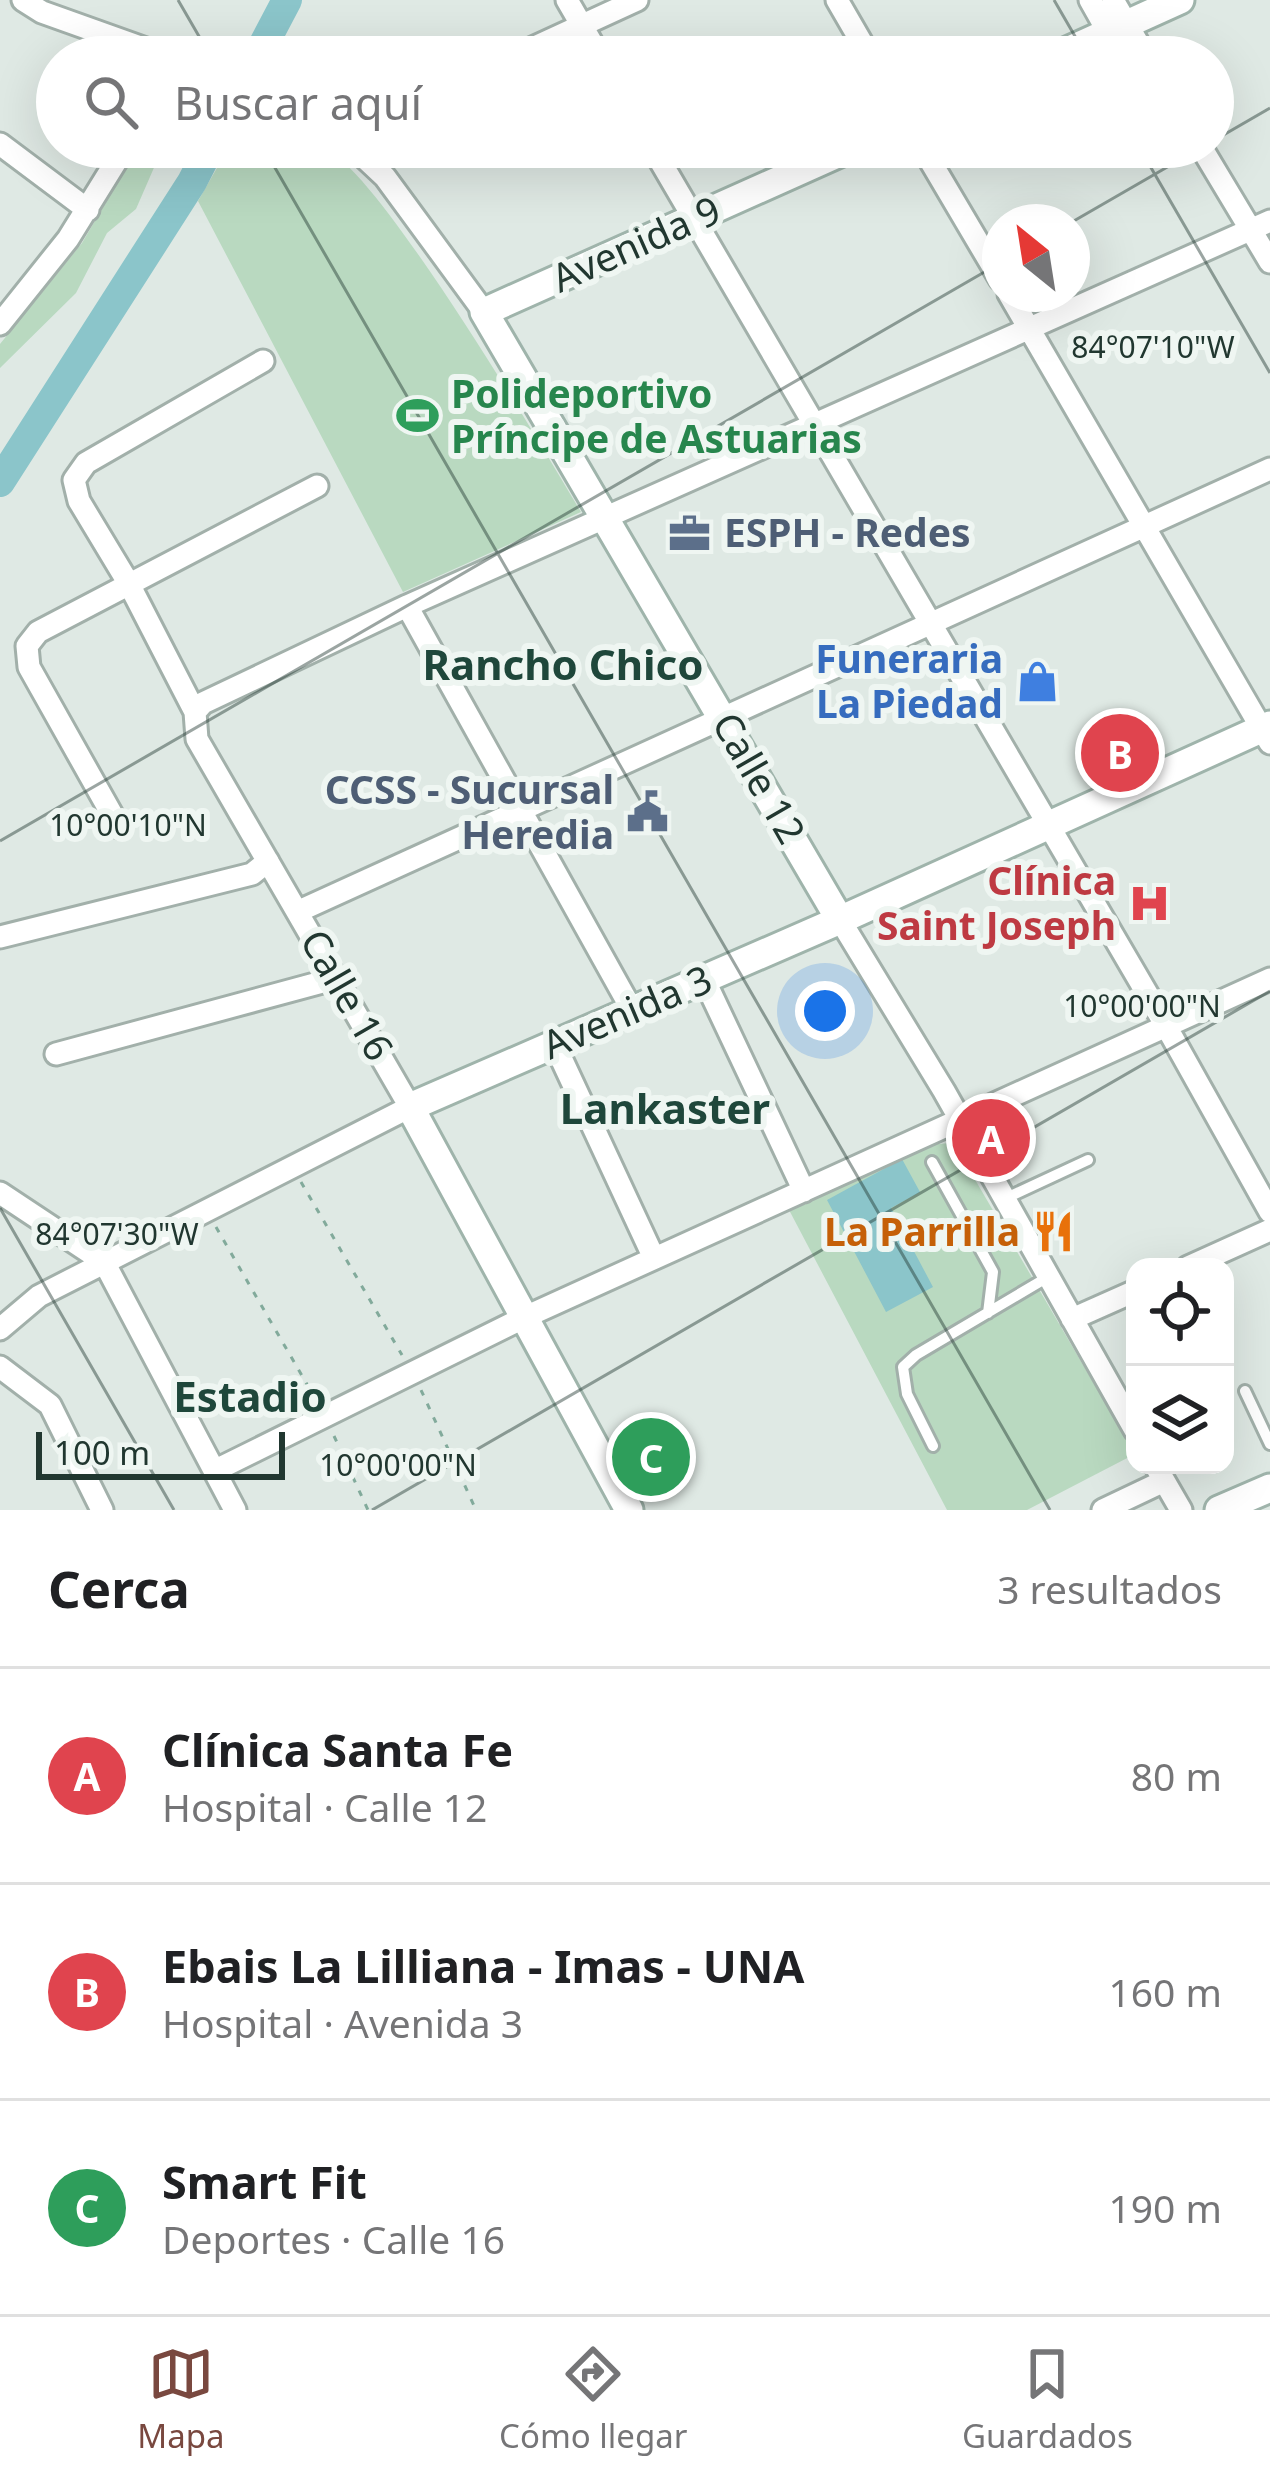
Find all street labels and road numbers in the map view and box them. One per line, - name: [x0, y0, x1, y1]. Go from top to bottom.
- street label: Avenida 9: [543, 182, 728, 303]
- street label: Calle 12: [701, 702, 819, 853]
- street label: Calle 16: [289, 919, 407, 1070]
- street label: Avenida 3: [534, 951, 719, 1070]

